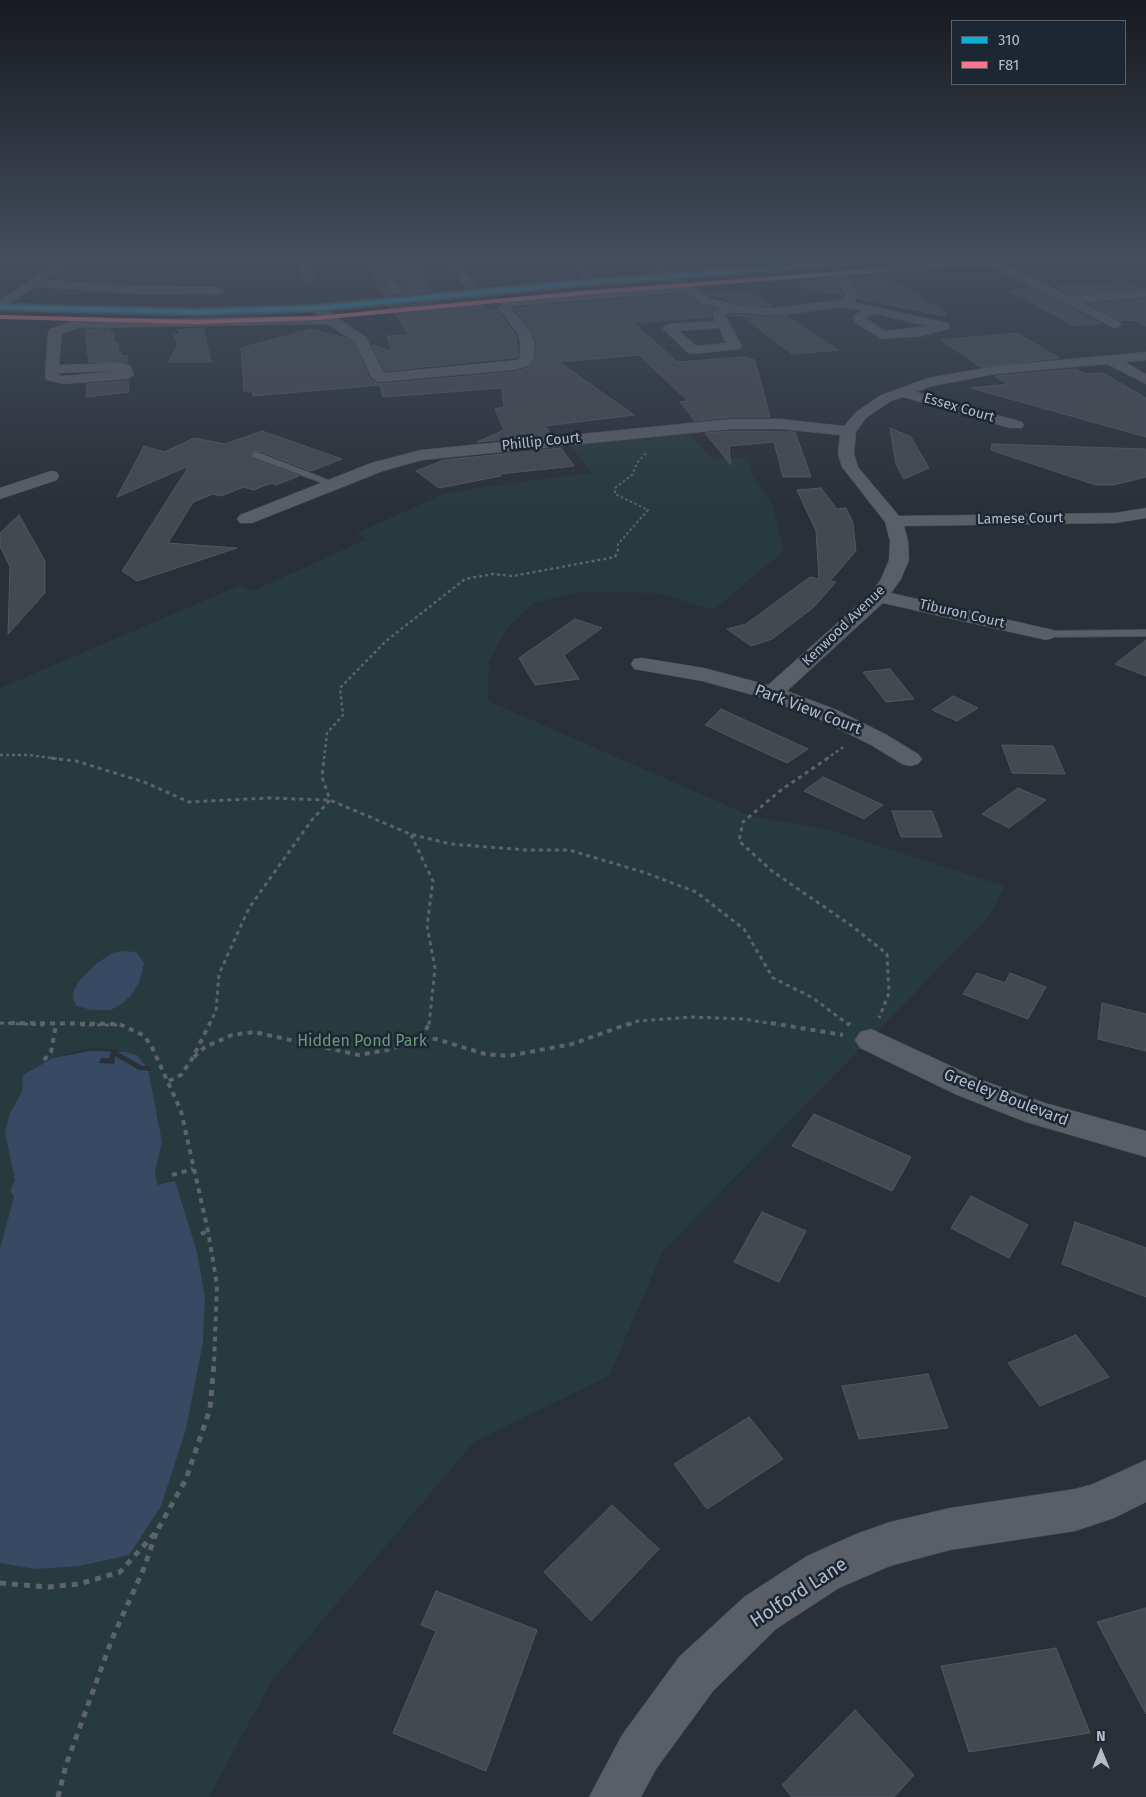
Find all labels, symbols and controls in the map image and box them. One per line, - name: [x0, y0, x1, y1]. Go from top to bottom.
- legend: [951, 20, 1126, 85]
- text: 310: [998, 31, 1020, 49]
- text: F81: [998, 56, 1019, 74]
- street label: Essex Court: [922, 390, 996, 426]
- street label: Phillip Court: [501, 430, 581, 454]
- street label: Lamese Court: [977, 510, 1063, 528]
- street label: Kenwood Avenue: [799, 582, 889, 670]
- street label: Tiburon Court: [918, 596, 1006, 632]
- street label: Park View Court: [752, 681, 864, 739]
- park label: Hidden Pond Park: [297, 1032, 427, 1052]
- street label: Greeley Boulevard: [941, 1065, 1071, 1131]
- street label: Holford Lane: [746, 1553, 852, 1633]
- north arrow: [1076, 1727, 1126, 1777]
- text: N: [1096, 1728, 1106, 1745]

